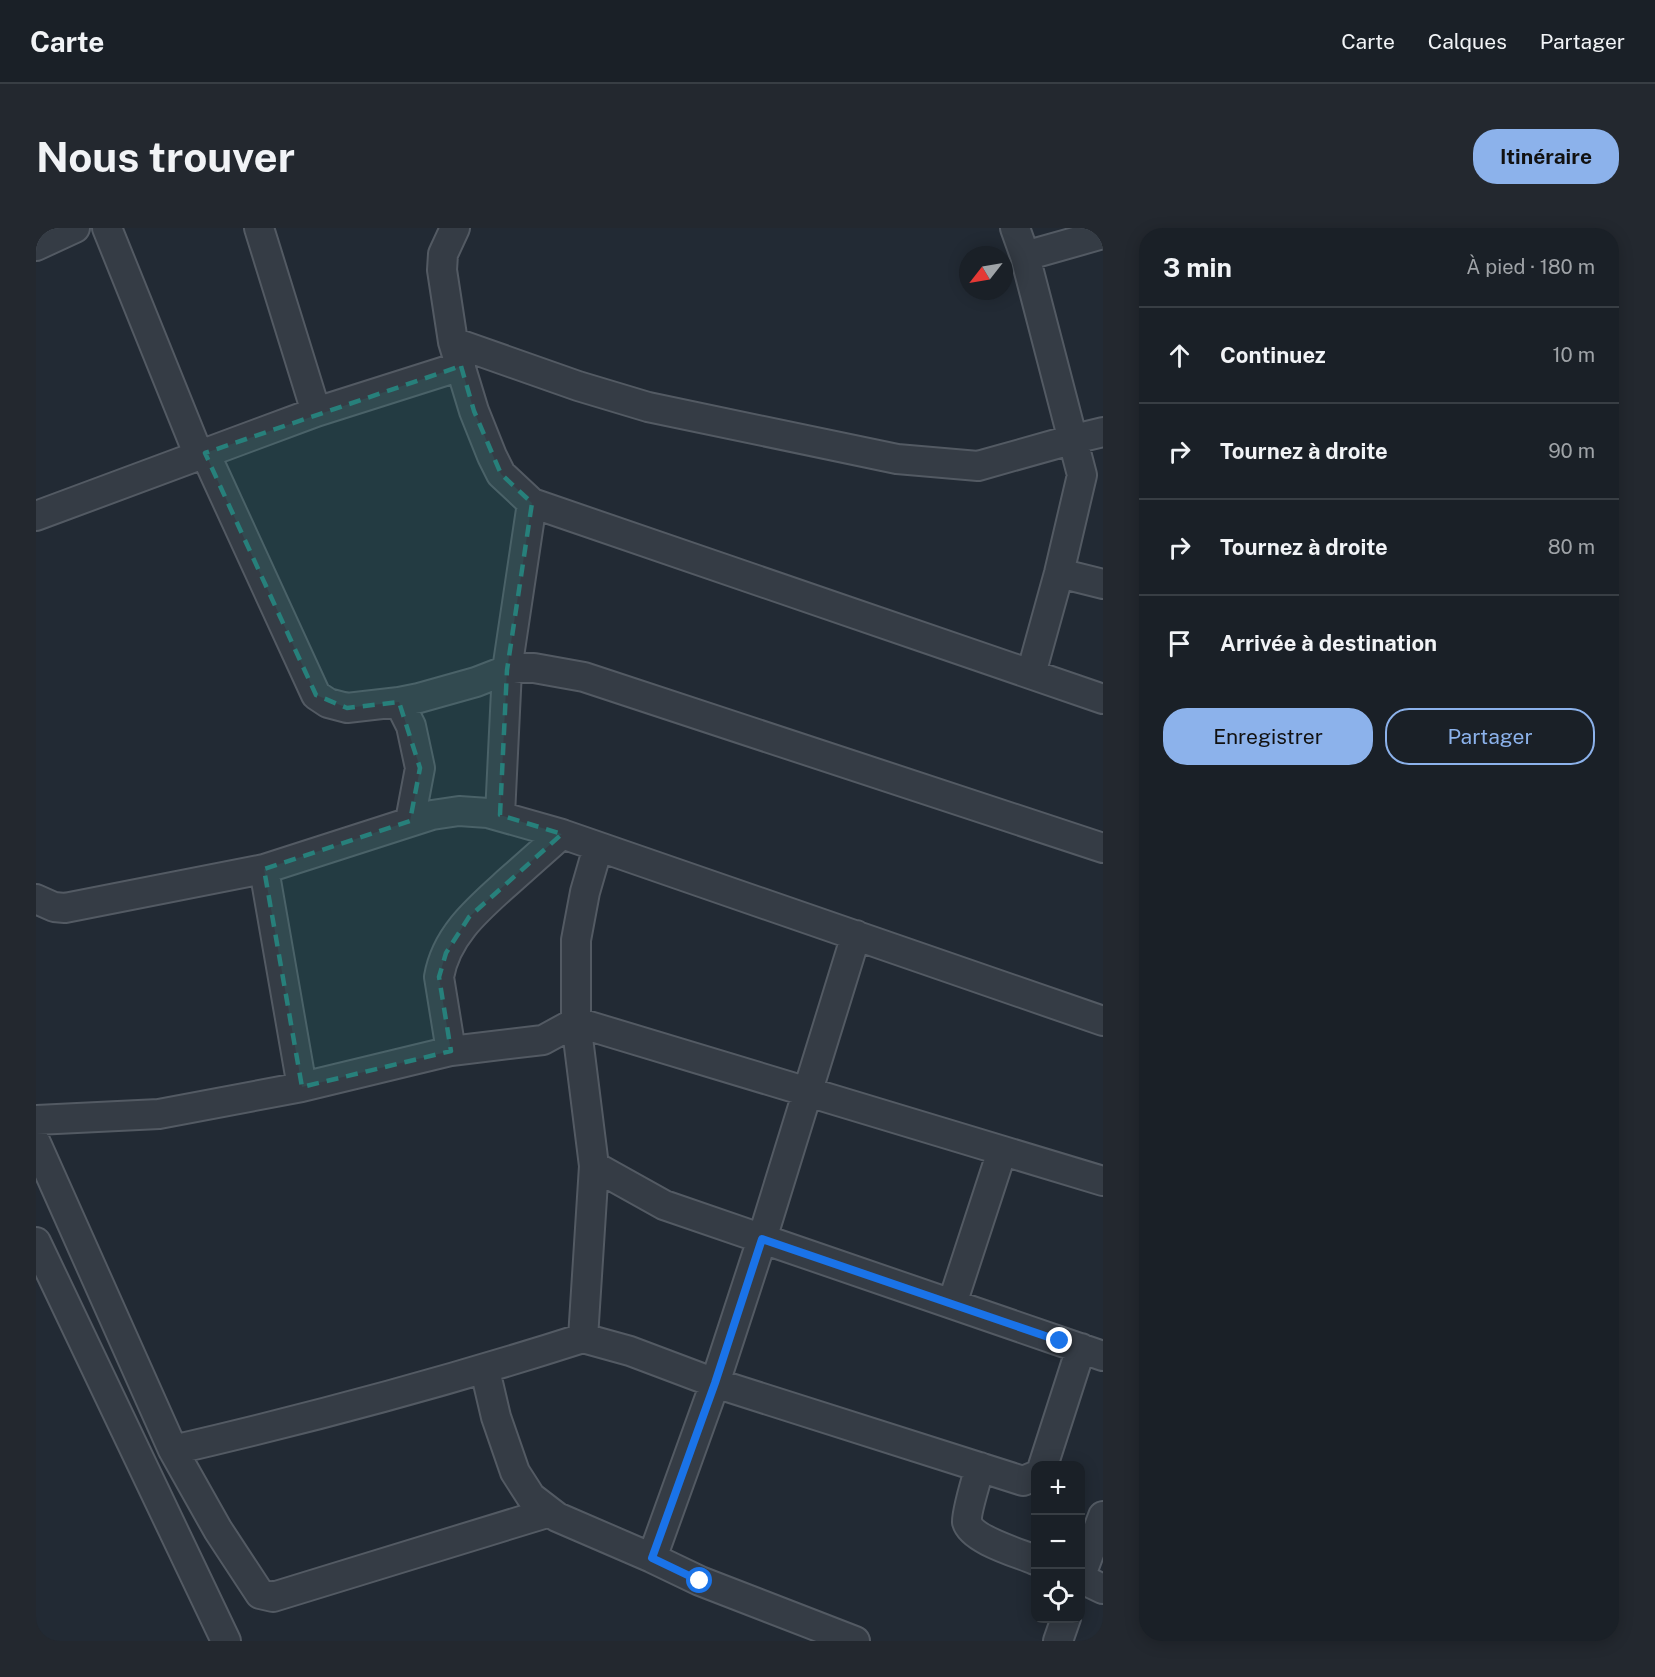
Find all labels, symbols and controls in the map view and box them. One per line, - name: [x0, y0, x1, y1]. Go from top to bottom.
- text: Carte: [30, 25, 104, 58]
- text: Carte: [1341, 29, 1395, 54]
- text: Calques: [1428, 29, 1507, 54]
- text: Partager: [1540, 29, 1625, 54]
- button: Itinéraire: [1473, 129, 1619, 184]
- text: Nous trouver: [36, 132, 295, 181]
- north arrow: [959, 246, 1013, 300]
- text: 3 min: [1163, 252, 1232, 283]
- text: À pied · 180 m: [1466, 255, 1595, 279]
- icon: ahead: [1163, 339, 1196, 372]
- text: Continuez: [1220, 342, 1326, 368]
- text: 10 m: [1552, 343, 1595, 367]
- icon: right: [1163, 435, 1196, 468]
- text: Tournez à droite: [1220, 438, 1388, 464]
- text: 90 m: [1548, 439, 1595, 463]
- icon: right: [1163, 531, 1196, 564]
- text: Tournez à droite: [1220, 534, 1388, 560]
- text: 80 m: [1548, 535, 1595, 559]
- icon: arrive: [1163, 627, 1196, 660]
- text: Arrivée à destination: [1220, 630, 1437, 656]
- button: Enregistrer: [1163, 708, 1373, 765]
- button: Partager: [1385, 708, 1595, 765]
- route end: [1046, 1327, 1072, 1353]
- map controls: [1031, 1461, 1085, 1623]
- button: +: [1031, 1461, 1085, 1515]
- button: −: [1031, 1515, 1085, 1569]
- route start: [686, 1567, 712, 1593]
- button: locate: [1031, 1569, 1085, 1623]

